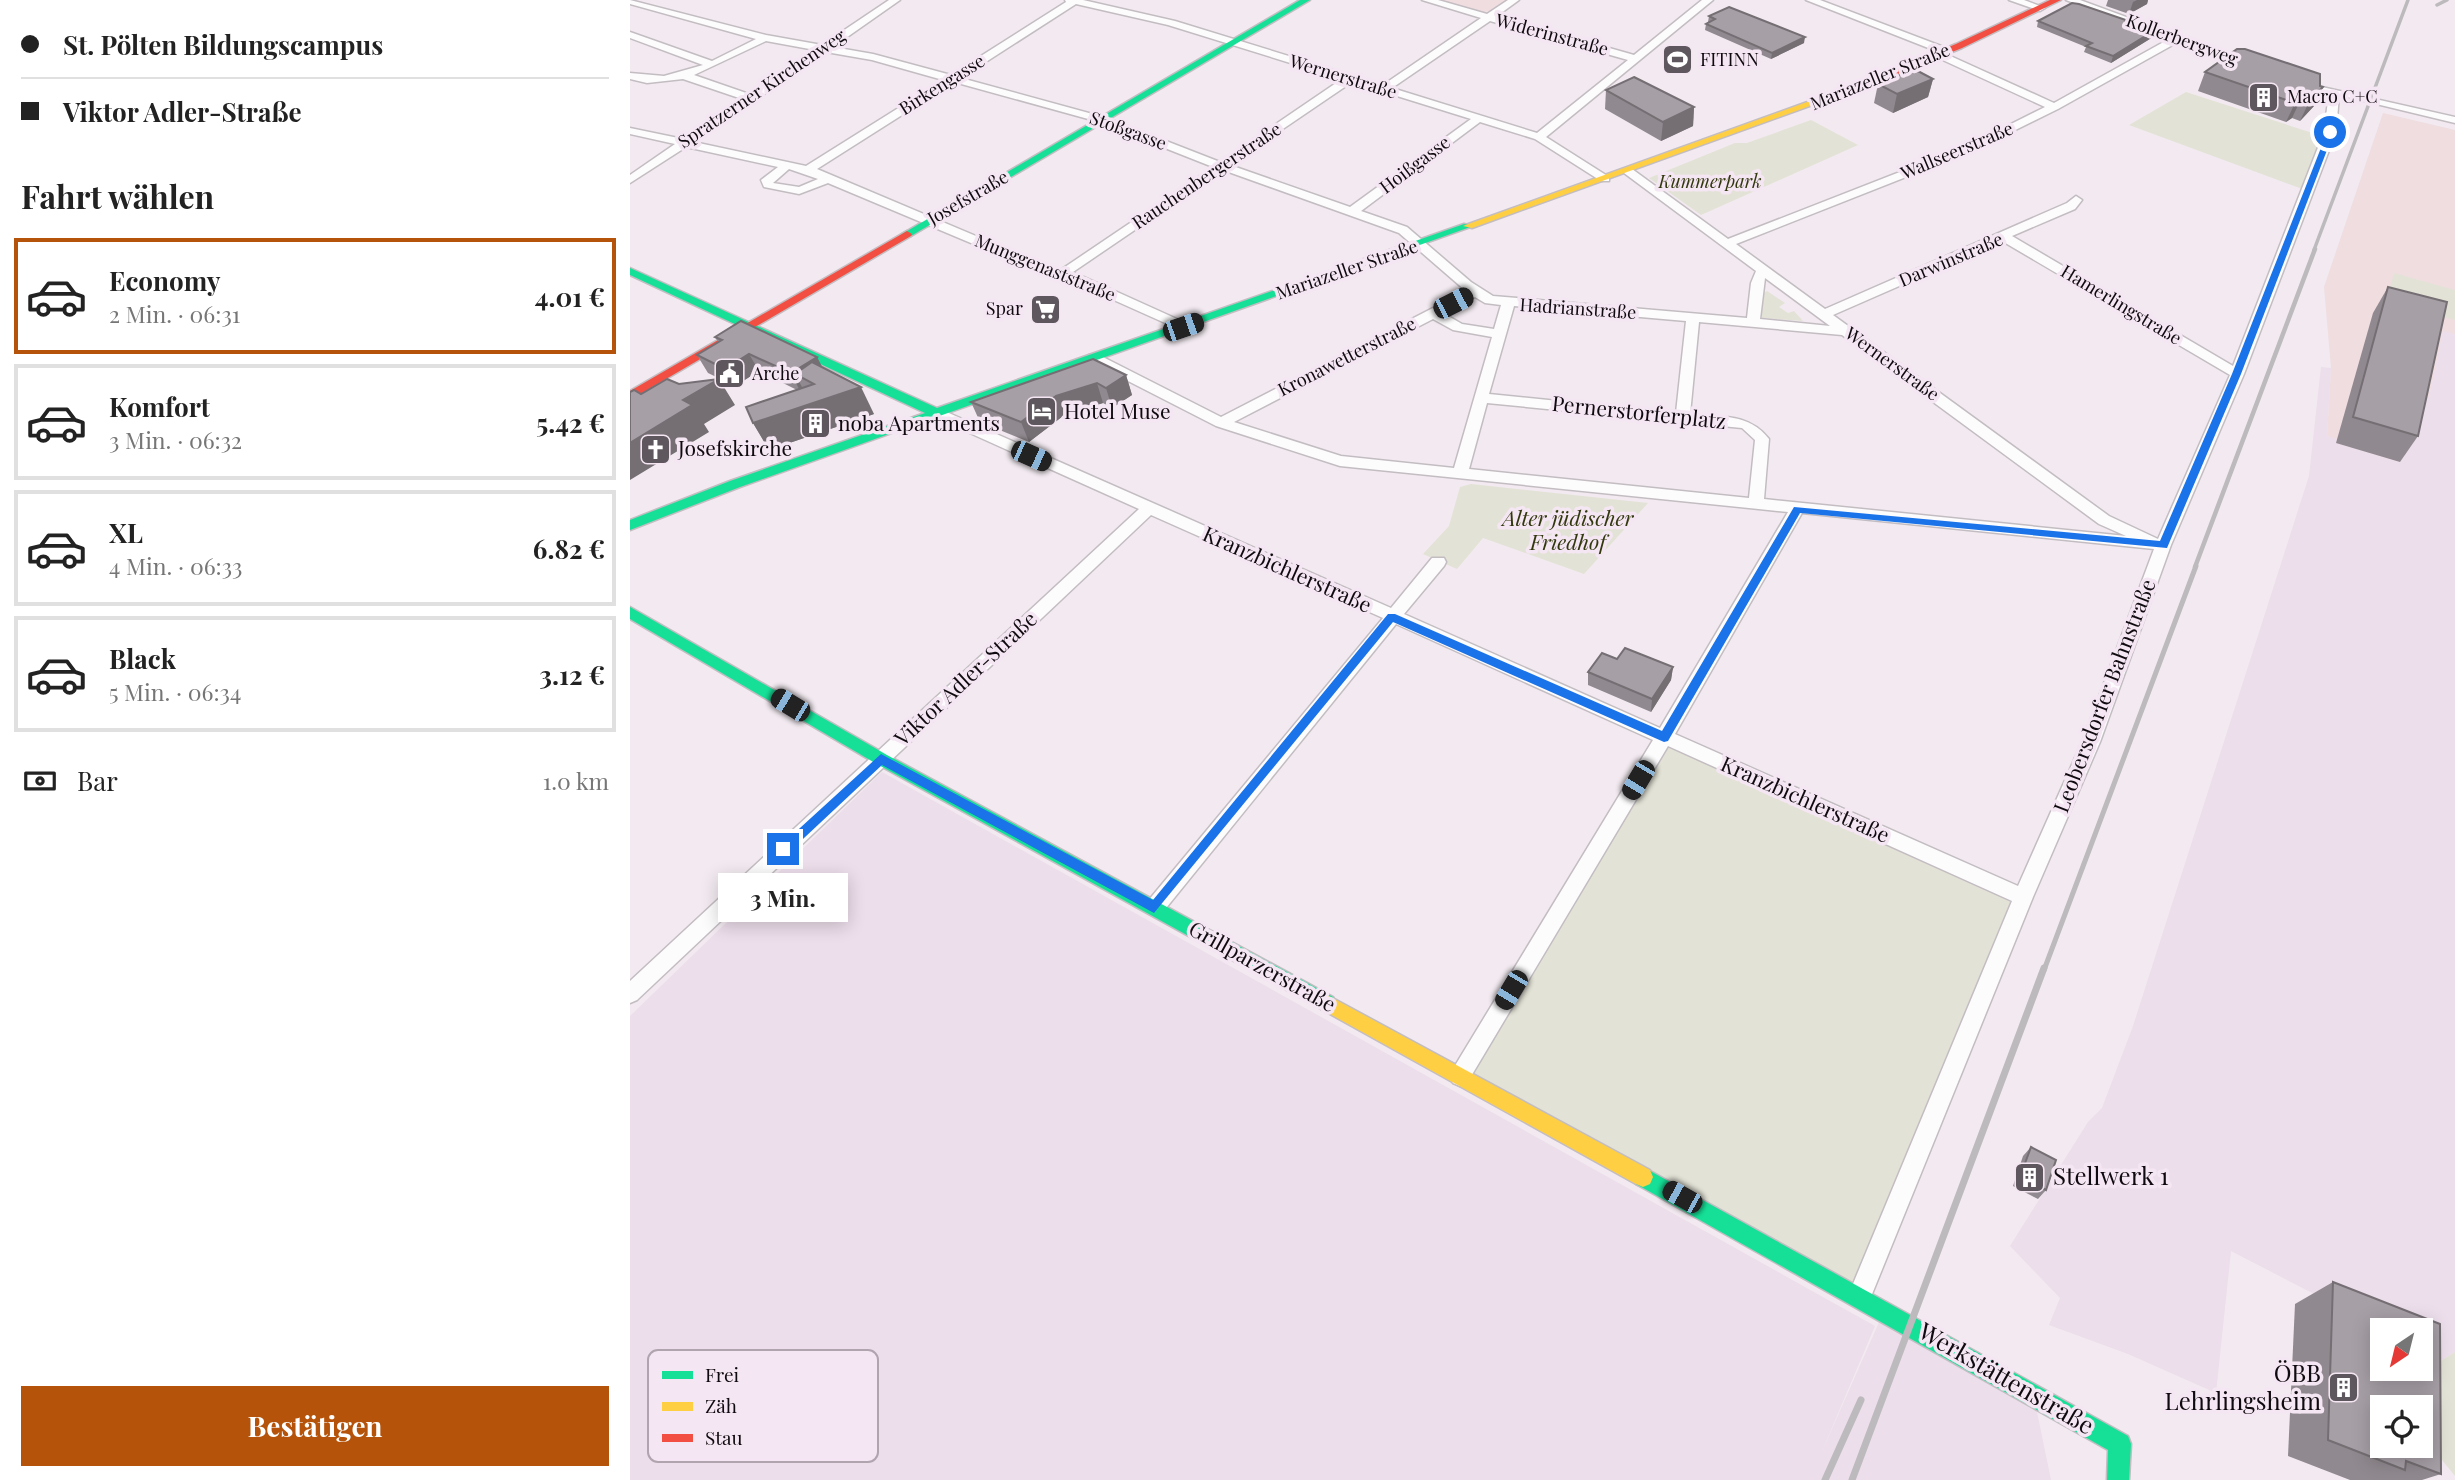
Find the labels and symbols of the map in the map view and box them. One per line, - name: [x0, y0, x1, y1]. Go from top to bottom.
- street label: Widerinstraße: [1492, 7, 1611, 61]
- street label: Kollerbergweg: [2123, 8, 2242, 71]
- street label: Spratzerner Kirchenweg: [673, 23, 850, 153]
- street label: Mariazeller Straße: [1806, 37, 1953, 115]
- sports icon: FITINN: [1660, 43, 1694, 77]
- place label: FITINN: [1700, 47, 1759, 71]
- street label: Birkengasse: [894, 48, 989, 120]
- street label: Wernerstraße: [1286, 48, 1400, 104]
- building icon: Macro C+C: [2247, 80, 2281, 114]
- place label: Macro C+C: [2287, 84, 2378, 108]
- street label: Stoßgasse: [1087, 105, 1170, 155]
- street label: Rauchenbergerstraße: [1127, 116, 1286, 234]
- street label: Wallseerstraße: [1896, 116, 2016, 185]
- route start: [2314, 116, 2346, 148]
- street label: Hoißgasse: [1374, 130, 1455, 199]
- street label: Josefstraße: [922, 164, 1012, 230]
- park label: Kummerpark: [1657, 169, 1762, 193]
- street label: Darwinstraße: [1895, 226, 2006, 292]
- street label: Munggenaststraße: [972, 228, 1119, 306]
- street label: Mariazeller Straße: [1273, 234, 1421, 305]
- street label: Hamerlingstraße: [2057, 259, 2186, 350]
- car: [1430, 284, 1477, 322]
- supermarket icon: Spar: [1029, 292, 1063, 326]
- street label: Hadrianstraße: [1519, 292, 1637, 324]
- place label: Spar: [986, 296, 1023, 320]
- car: [1160, 310, 1207, 344]
- street label: Kronawetterstraße: [1273, 311, 1420, 401]
- street label: Wernerstraße: [1840, 320, 1945, 406]
- public building icon: Arche: [712, 357, 746, 391]
- place label: Arche: [751, 361, 799, 385]
- street label: Pernerstorferplatz: [1551, 388, 1728, 434]
- hotel icon: Hotel Muse: [1024, 395, 1058, 429]
- place label: Hotel Muse: [1064, 396, 1171, 424]
- building icon: noba Apartments: [798, 407, 832, 441]
- place label: noba Apartments: [838, 408, 1000, 436]
- church icon: Josefskirche: [638, 432, 672, 466]
- place label: Josefskirche: [677, 433, 792, 461]
- car: [1008, 438, 1055, 474]
- park label: Alter jüdischer Friedhof: [1500, 503, 1635, 555]
- street label: Kranzbichlerstraße: [1199, 518, 1377, 618]
- street label: Leobersdorfer Bahnstraße: [2046, 575, 2161, 816]
- street label: Viktor Adler-Straße: [887, 604, 1042, 752]
- car: [767, 685, 814, 725]
- street label: Kranzbichlerstraße: [1717, 748, 1895, 848]
- car: [1619, 757, 1658, 803]
- route end: [767, 833, 799, 865]
- callout: 3 Min.: [718, 874, 848, 922]
- street label: Grillparzerstraße: [1185, 913, 1341, 1017]
- car: [1492, 967, 1531, 1013]
- place label: Stellwerk 1: [2053, 1159, 2169, 1191]
- building icon: Stellwerk 1: [2013, 1160, 2047, 1194]
- car: [1659, 1178, 1706, 1216]
- street label: Werkstättenstraße: [1913, 1314, 2100, 1440]
- north arrow: [2370, 1318, 2432, 1381]
- legend: [648, 1350, 878, 1462]
- place label: ÖBB Lehrlingsheim: [2165, 1356, 2321, 1416]
- text: Frei: [705, 1361, 740, 1387]
- building icon: ÖBB Lehrlingsheim: [2327, 1371, 2361, 1405]
- text: Zäh: [705, 1392, 737, 1418]
- text: Stau: [705, 1424, 743, 1450]

